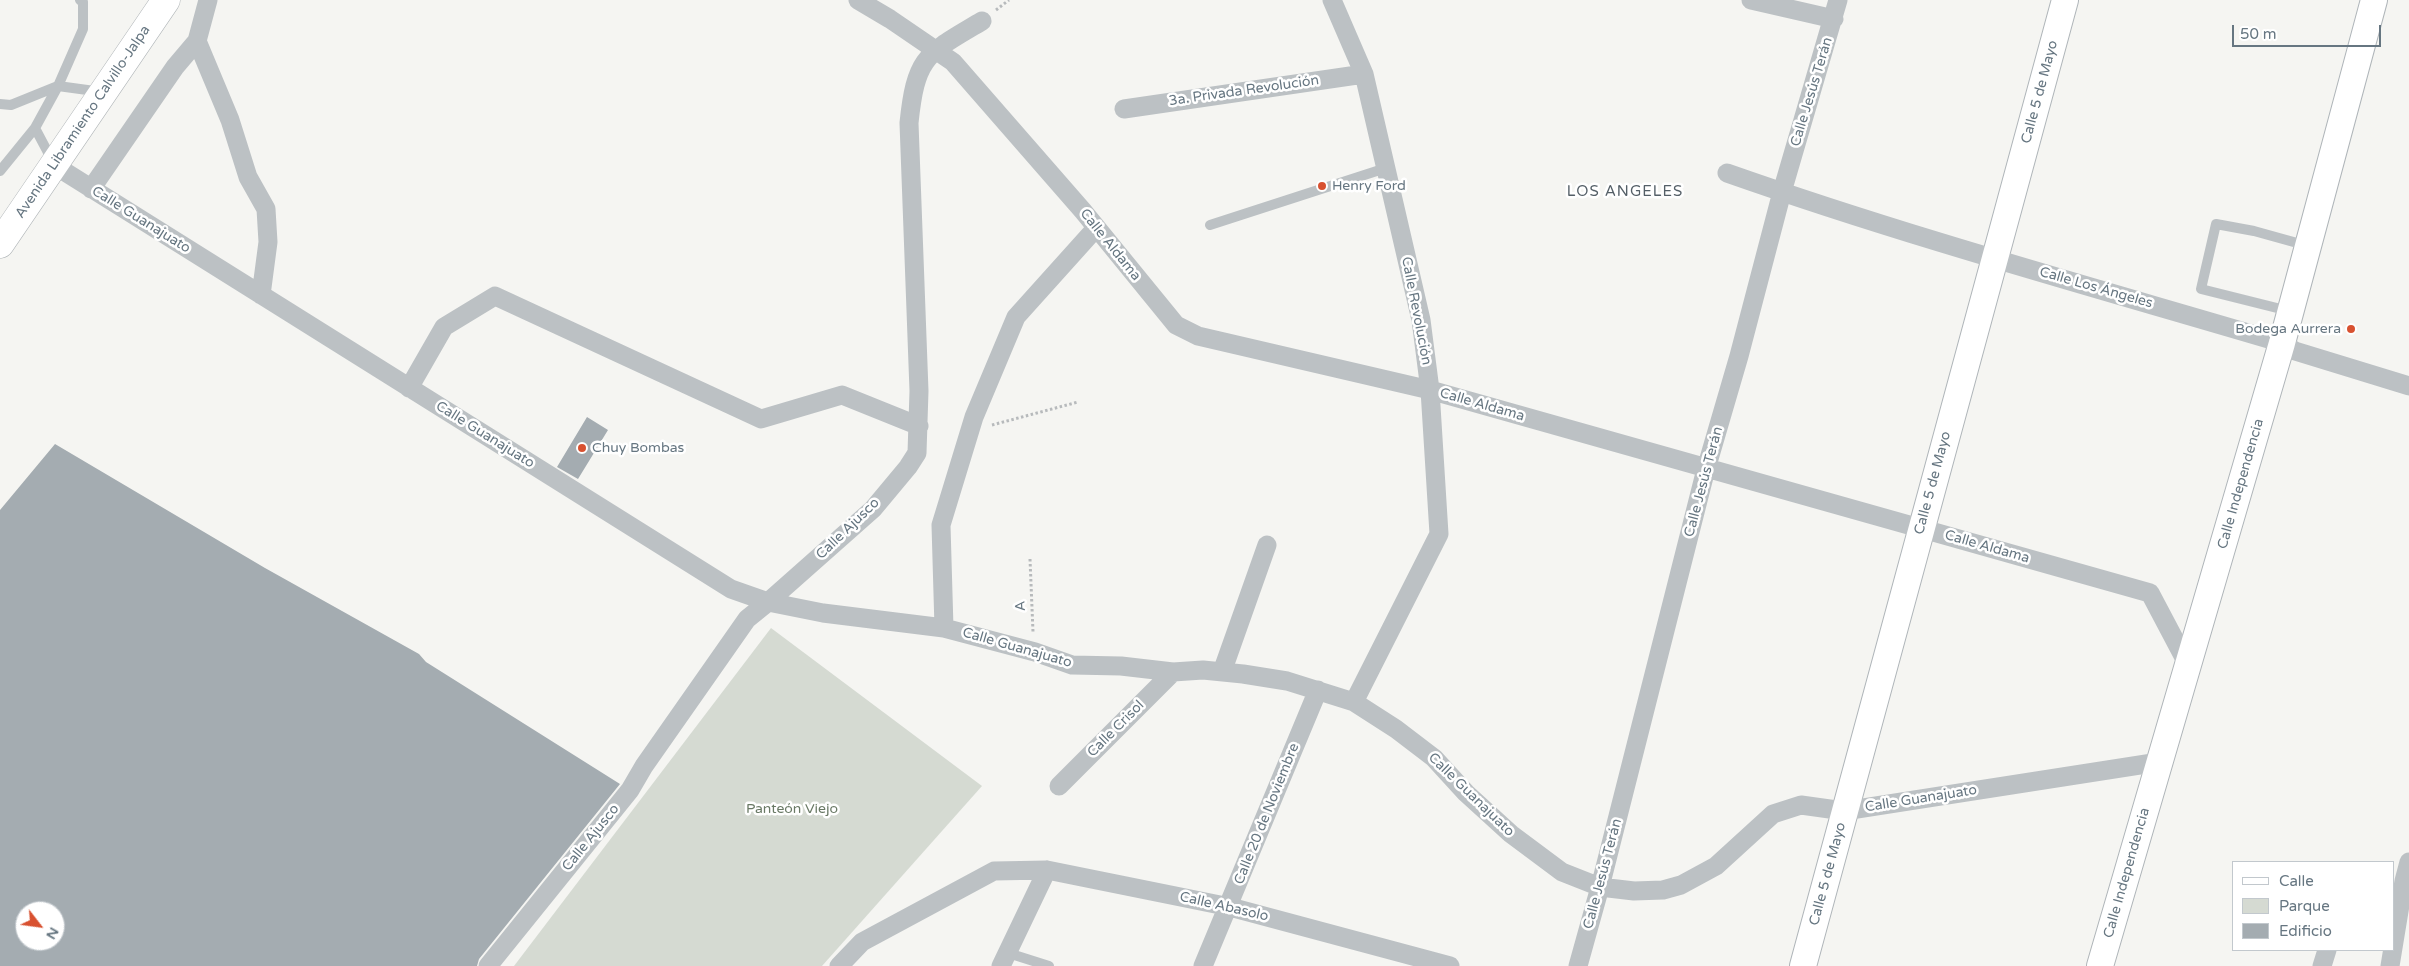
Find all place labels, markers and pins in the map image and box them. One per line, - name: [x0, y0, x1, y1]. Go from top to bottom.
- place label: Henry Ford: [1332, 178, 1406, 194]
- marker: Henry Ford: [1316, 180, 1328, 192]
- place label: Bodega Aurrera: [2235, 321, 2341, 337]
- marker: Bodega Aurrera: [2345, 323, 2357, 335]
- place label: Chuy Bombas: [592, 440, 684, 456]
- marker: Chuy Bombas: [576, 442, 588, 454]

